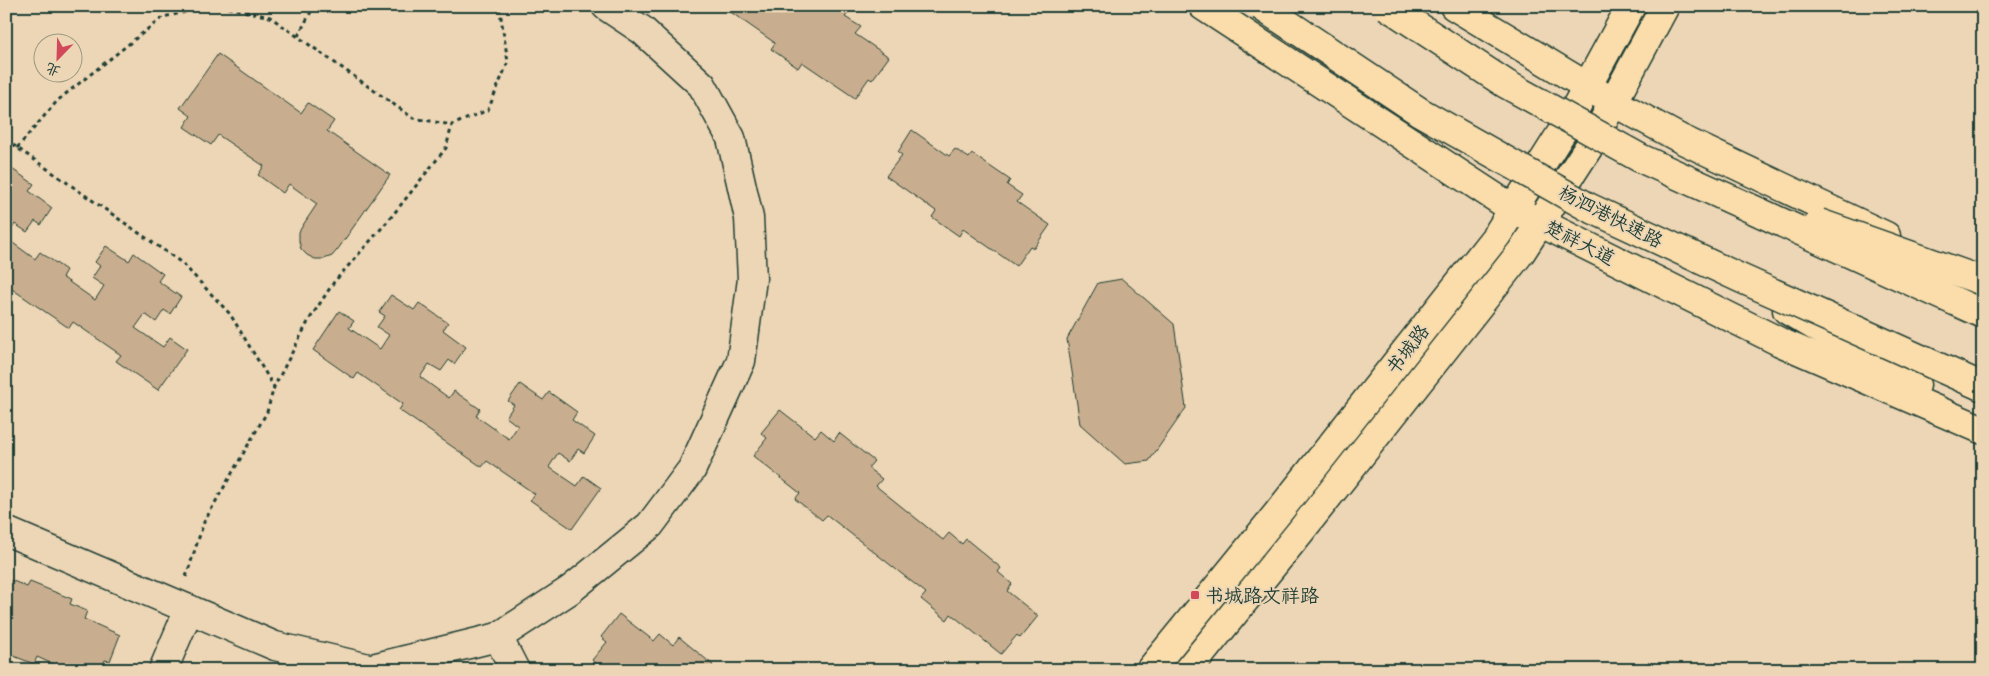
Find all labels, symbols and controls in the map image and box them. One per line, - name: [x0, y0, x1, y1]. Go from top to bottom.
- north arrow: [32, 32, 82, 82]
- text: 北: [43, 59, 63, 80]
- street label: 杨泗港快速路: [1555, 180, 1667, 253]
- street label: 楚祥大道: [1541, 215, 1619, 270]
- street label: 书城路: [1381, 320, 1434, 379]
- place label: 书城路文祥路: [1205, 584, 1319, 607]
- marker: 书城路文祥路: [1189, 589, 1201, 601]

